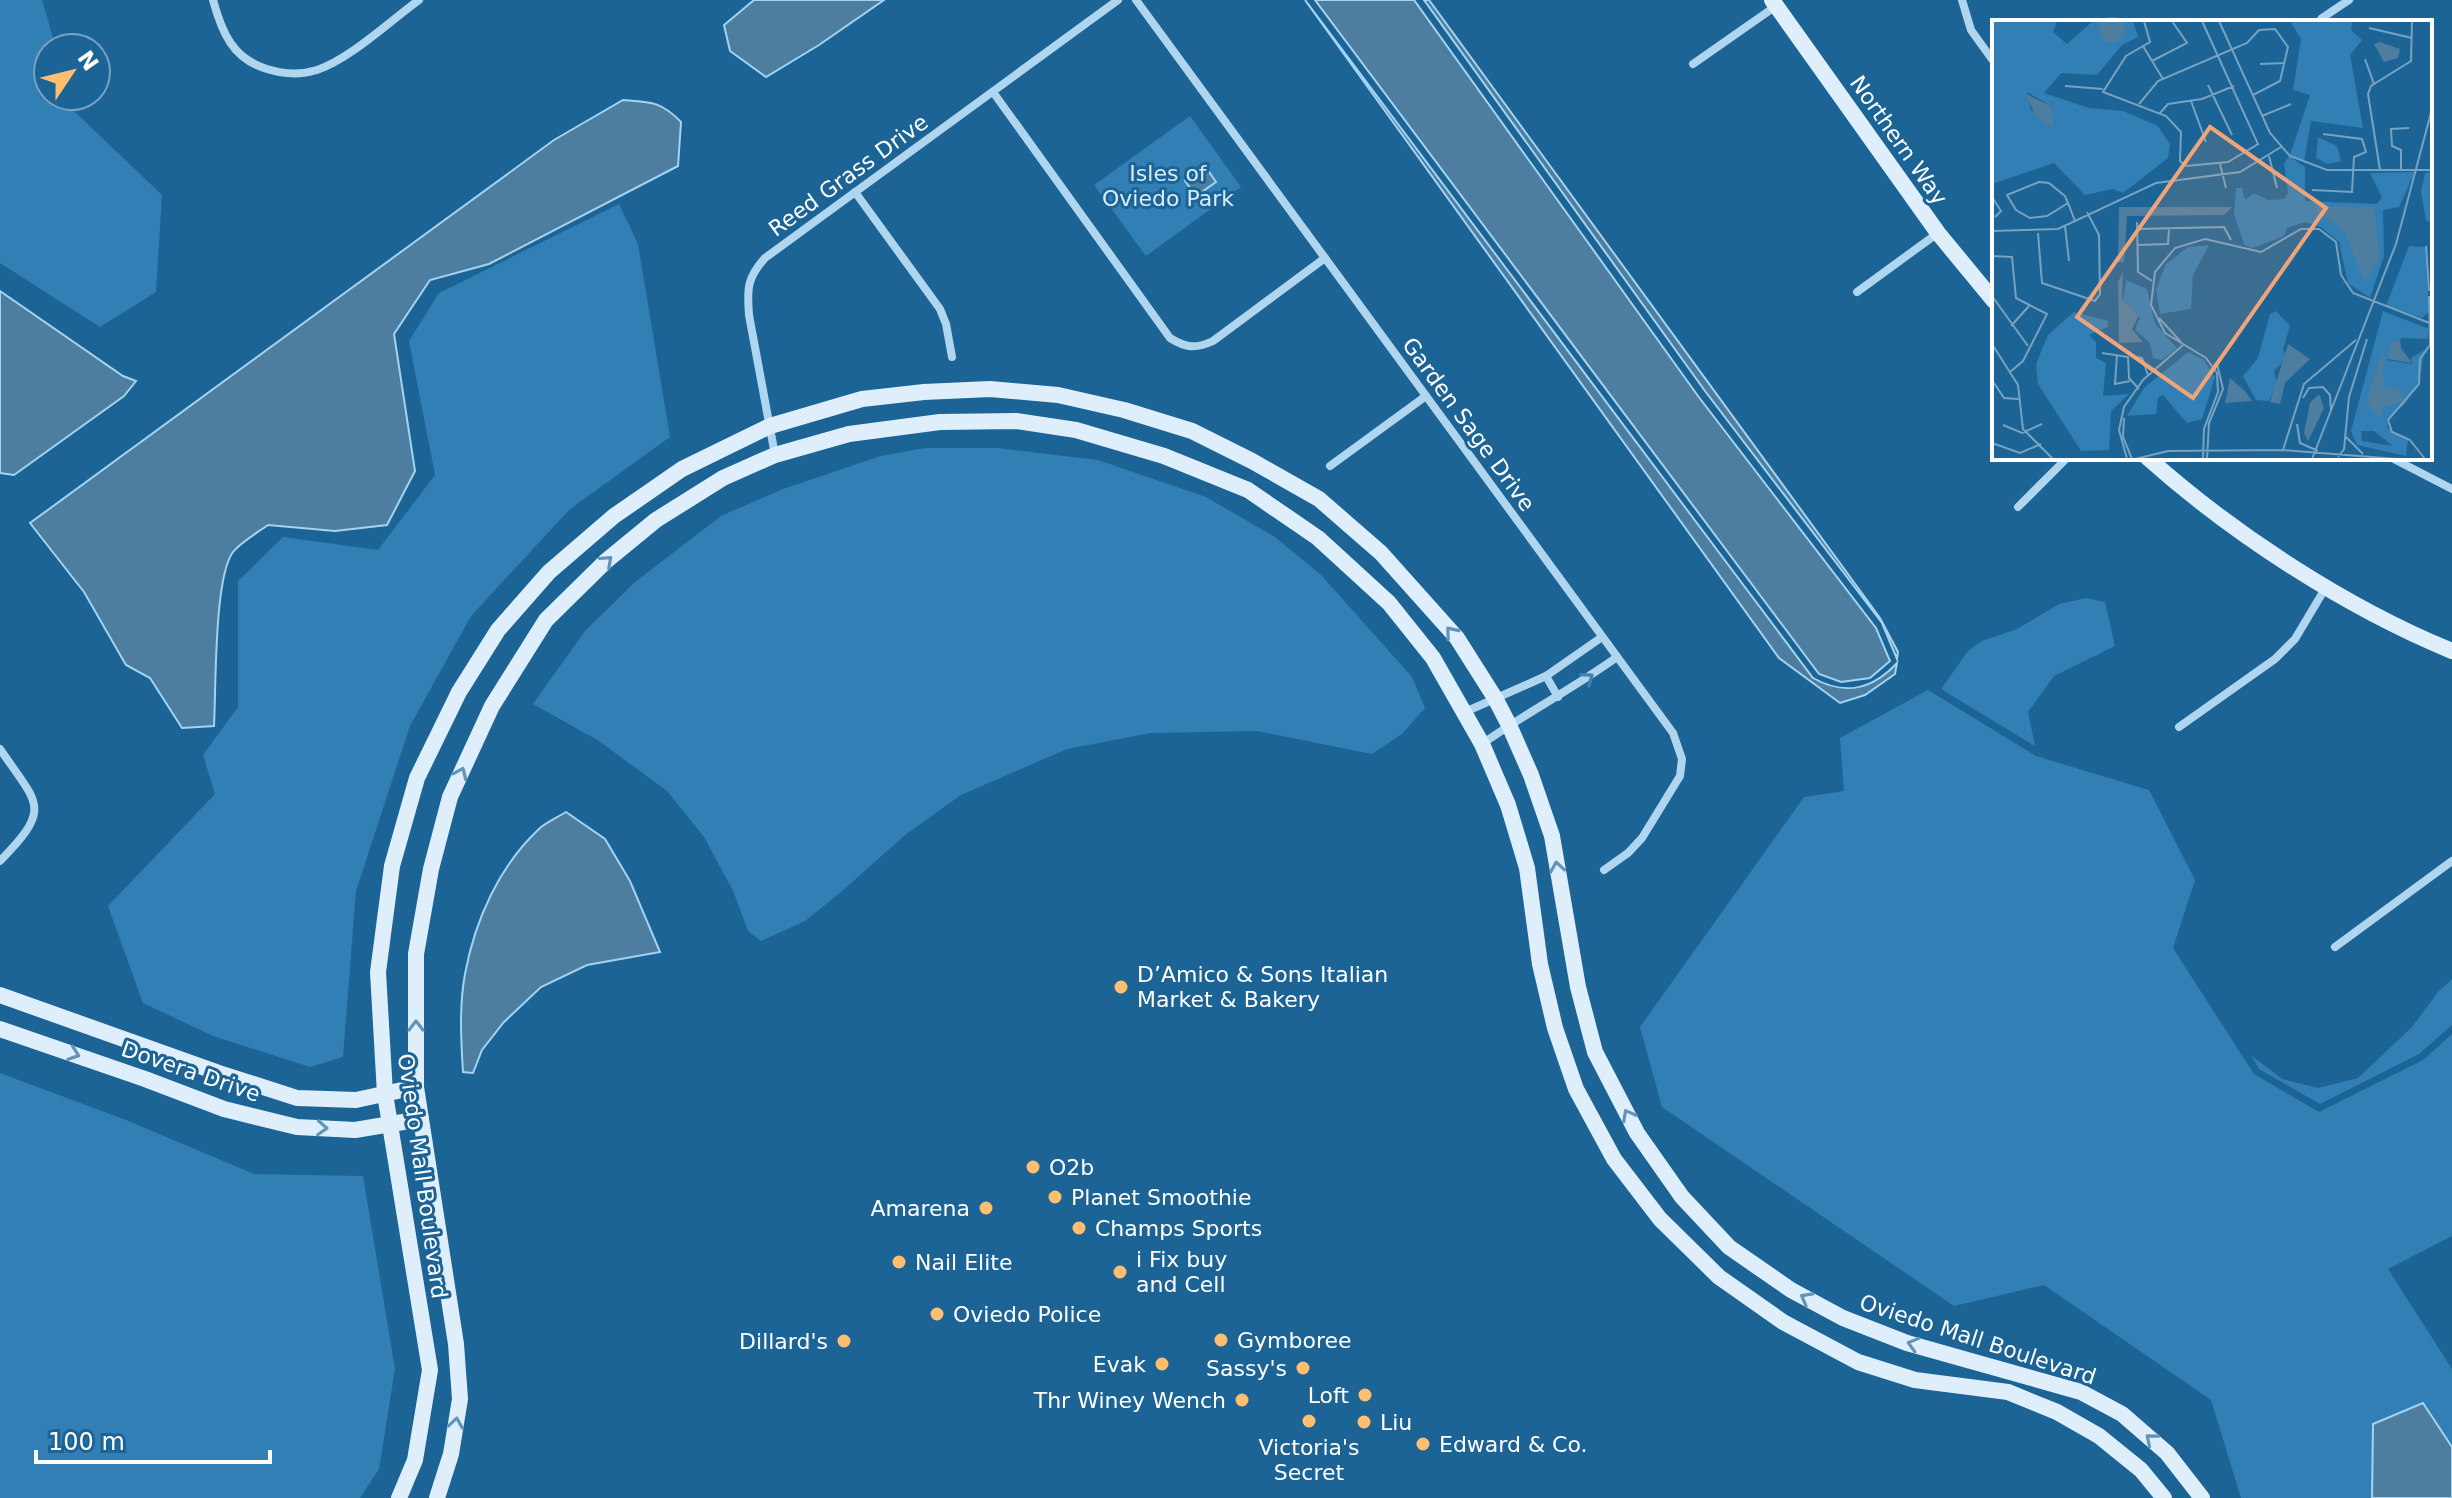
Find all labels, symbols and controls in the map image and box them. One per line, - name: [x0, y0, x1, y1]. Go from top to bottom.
- inset map: [1992, 20, 2432, 460]
- north arrow: [32, 32, 112, 112]
- text: N: [72, 46, 103, 76]
- street label: Northern Way: [1845, 71, 1952, 210]
- street label: Reed Grass Drive: [764, 109, 933, 241]
- park label: Isles of Oviedo Park: [1102, 161, 1234, 211]
- street label: Garden Sage Drive: [1397, 333, 1540, 516]
- one-way arrow: [598, 556, 613, 570]
- one-way arrow: [1446, 627, 1461, 641]
- one-way arrow: [1579, 673, 1593, 688]
- one-way arrow: [452, 766, 468, 781]
- one-way arrow: [1549, 860, 1566, 874]
- place label: D’Amico & Sons Italian Market & Bakery: [1137, 962, 1388, 1012]
- marker: D’Amico & Sons Italian Market & Bakery: [1112, 978, 1130, 996]
- one-way arrow: [407, 1019, 425, 1032]
- street label: Dovera Drive: [118, 1036, 264, 1107]
- one-way arrow: [66, 1045, 80, 1061]
- street label: Oviedo Mall Boulevard: [393, 1052, 452, 1300]
- one-way arrow: [1622, 1108, 1637, 1123]
- one-way arrow: [316, 1119, 329, 1136]
- place label: O2b: [1049, 1155, 1094, 1180]
- marker: O2b: [1024, 1158, 1042, 1176]
- place label: Planet Smoothie: [1071, 1185, 1252, 1210]
- marker: Planet Smoothie: [1046, 1188, 1064, 1206]
- place label: Amarena: [871, 1196, 970, 1221]
- marker: Amarena: [977, 1199, 995, 1217]
- place label: Champs Sports: [1095, 1216, 1262, 1241]
- marker: Champs Sports: [1070, 1219, 1088, 1237]
- place label: i Fix buy and Cell: [1136, 1247, 1227, 1297]
- place label: Nail Elite: [915, 1250, 1012, 1275]
- marker: Nail Elite: [890, 1253, 908, 1271]
- marker: i Fix buy and Cell: [1111, 1263, 1129, 1281]
- street label: Oviedo Mall Boulevard: [1856, 1289, 2099, 1390]
- one-way arrow: [1800, 1292, 1815, 1308]
- place label: Oviedo Police: [953, 1302, 1101, 1327]
- marker: Oviedo Police: [928, 1305, 946, 1323]
- place label: Gymboree: [1237, 1328, 1352, 1353]
- place label: Dillard's: [739, 1329, 828, 1354]
- marker: Gymboree: [1212, 1331, 1230, 1349]
- marker: Dillard's: [835, 1332, 853, 1350]
- one-way arrow: [1906, 1337, 1920, 1353]
- place label: Evak: [1093, 1352, 1146, 1377]
- marker: Evak: [1153, 1355, 1171, 1373]
- place label: Sassy's: [1206, 1356, 1287, 1381]
- marker: Sassy's: [1294, 1359, 1312, 1377]
- place label: Loft: [1308, 1383, 1349, 1408]
- marker: Loft: [1356, 1386, 1374, 1404]
- place label: Thr Winey Wench: [1033, 1388, 1226, 1413]
- marker: Thr Winey Wench: [1233, 1391, 1251, 1409]
- place label: Liu: [1380, 1410, 1412, 1435]
- marker: Victoria's Secret: [1300, 1412, 1318, 1430]
- marker: Liu: [1355, 1413, 1373, 1431]
- scale bar: [36, 1414, 270, 1464]
- one-way arrow: [447, 1416, 464, 1429]
- text: 100 m: [48, 1428, 125, 1456]
- place label: Edward & Co.: [1439, 1432, 1588, 1457]
- one-way arrow: [2146, 1434, 2161, 1449]
- place label: Victoria's Secret: [1258, 1435, 1360, 1485]
- marker: Edward & Co.: [1414, 1435, 1432, 1453]

